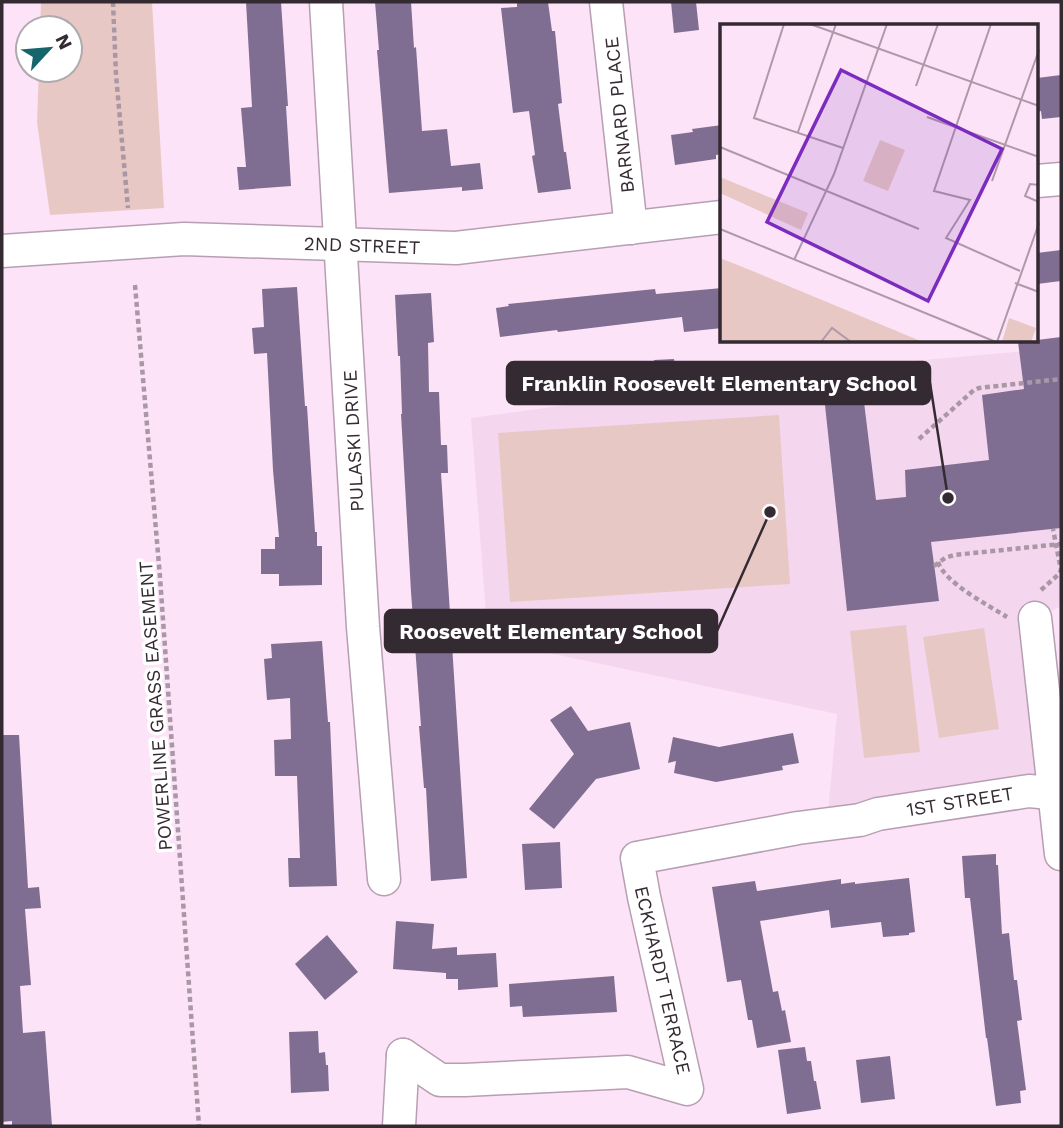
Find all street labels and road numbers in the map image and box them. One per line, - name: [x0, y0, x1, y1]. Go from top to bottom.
- street label: BARNARD PLACE: [600, 36, 639, 194]
- street label: 2ND STREET: [303, 232, 421, 259]
- street label: PULASKI DRIVE: [338, 370, 369, 512]
- street label: POWERLINE GRASS EASEMENT: [134, 560, 177, 852]
- street label: 1ST STREET: [905, 782, 1015, 821]
- street label: ECKHARDT TERRACE: [630, 884, 695, 1077]

